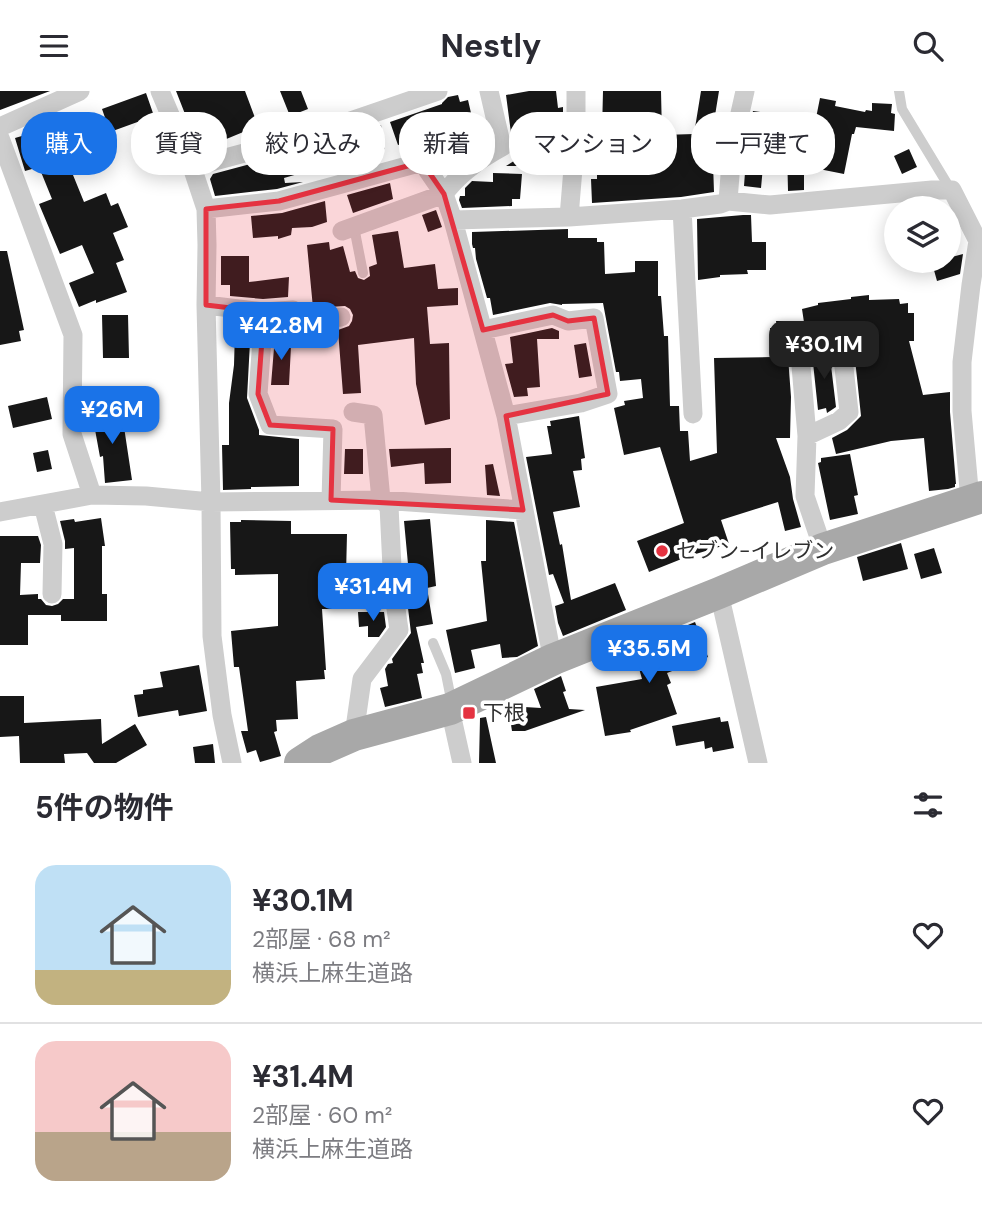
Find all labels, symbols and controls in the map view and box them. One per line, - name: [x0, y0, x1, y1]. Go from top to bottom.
- text: Nestly: [441, 25, 541, 67]
- icon: menu: [35, 27, 73, 65]
- icon: search: [909, 27, 947, 65]
- chip: 購入: [21, 112, 117, 175]
- chip: 賃貸: [131, 112, 227, 175]
- chip: 絞り込み: [241, 112, 385, 175]
- chip: 新着: [399, 112, 495, 175]
- chip: マンション: [509, 112, 677, 175]
- chip: 一戸建て: [691, 112, 835, 175]
- map controls: [884, 196, 961, 273]
- button: layers: [884, 196, 961, 273]
- pin: ¥42.8M: [224, 303, 338, 362]
- text: ¥42.8M: [239, 310, 323, 340]
- pin: ¥30.1M: [767, 321, 881, 381]
- text: ¥30.1M: [785, 329, 863, 359]
- pin: ¥26M: [71, 387, 153, 446]
- text: ¥26M: [80, 394, 144, 424]
- place label: セブン-イレブン: [676, 537, 834, 565]
- marker: セブン-イレブン: [654, 543, 670, 559]
- pin: ¥31.4M: [316, 563, 430, 623]
- text: ¥31.4M: [334, 571, 412, 601]
- pin: ¥35.5M: [592, 625, 706, 685]
- text: ¥35.5M: [607, 633, 691, 663]
- place label: 下根: [483, 699, 525, 727]
- marker: 下根: [461, 705, 477, 721]
- icon: filters: [909, 786, 947, 824]
- text: 5件の物件: [35, 788, 174, 827]
- text: ¥30.1M: [252, 881, 354, 920]
- icon: home: [91, 893, 175, 977]
- icon: heart: [909, 916, 947, 954]
- text: 2部屋 · 68 m²: [252, 924, 391, 954]
- text: 横浜上麻生道路: [252, 958, 413, 988]
- text: ¥31.4M: [252, 1057, 354, 1096]
- icon: home: [91, 1069, 175, 1153]
- icon: heart: [909, 1092, 947, 1130]
- text: 2部屋 · 60 m²: [252, 1100, 392, 1130]
- text: 横浜上麻生道路: [252, 1134, 413, 1164]

